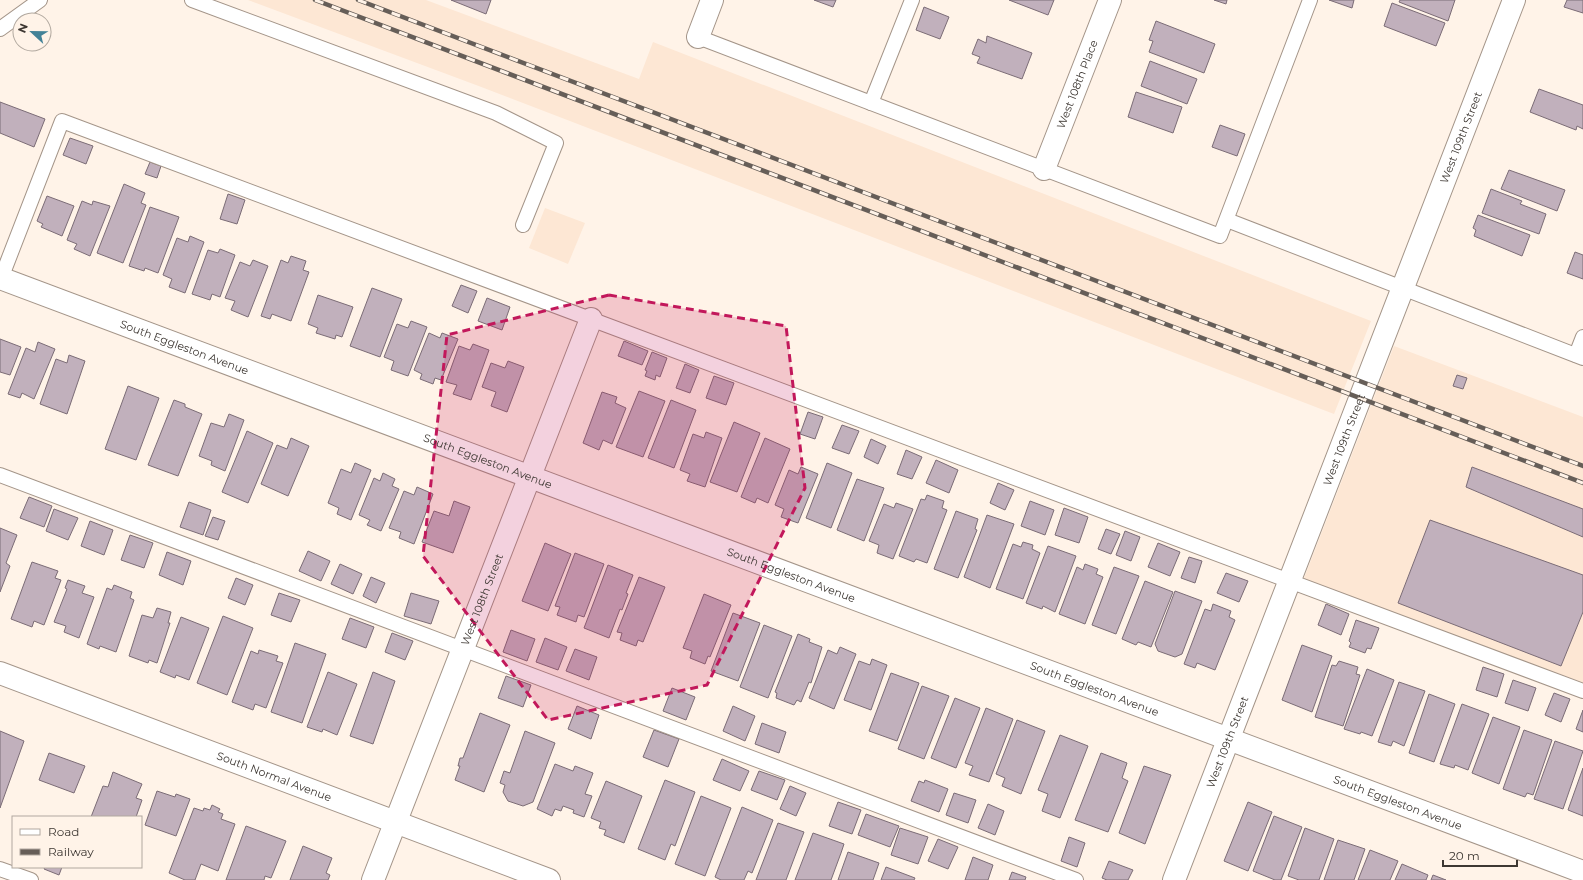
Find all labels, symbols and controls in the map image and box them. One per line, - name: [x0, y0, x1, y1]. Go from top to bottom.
- north arrow: [12, 12, 52, 52]
- text: N: [15, 22, 31, 35]
- street label: West 108th Place: [1053, 37, 1101, 131]
- street label: West 109th Street: [1437, 89, 1485, 185]
- street label: South Eggleston Avenue: [118, 317, 251, 378]
- street label: West 109th Street: [1320, 391, 1368, 488]
- street label: South Eggleston Avenue: [422, 431, 554, 492]
- street label: South Eggleston Avenue: [725, 544, 858, 605]
- street label: West 108th Street: [458, 551, 506, 647]
- street label: South Eggleston Avenue: [1028, 658, 1161, 719]
- street label: West 109th Street: [1203, 694, 1252, 790]
- street label: South Normal Avenue: [215, 748, 334, 805]
- street label: South Eggleston Avenue: [1332, 772, 1464, 833]
- legend: [12, 816, 142, 868]
- text: Road: [48, 824, 79, 839]
- scale bar: [1443, 842, 1517, 868]
- text: Railway: [48, 844, 94, 859]
- text: 20 m: [1449, 848, 1480, 863]

